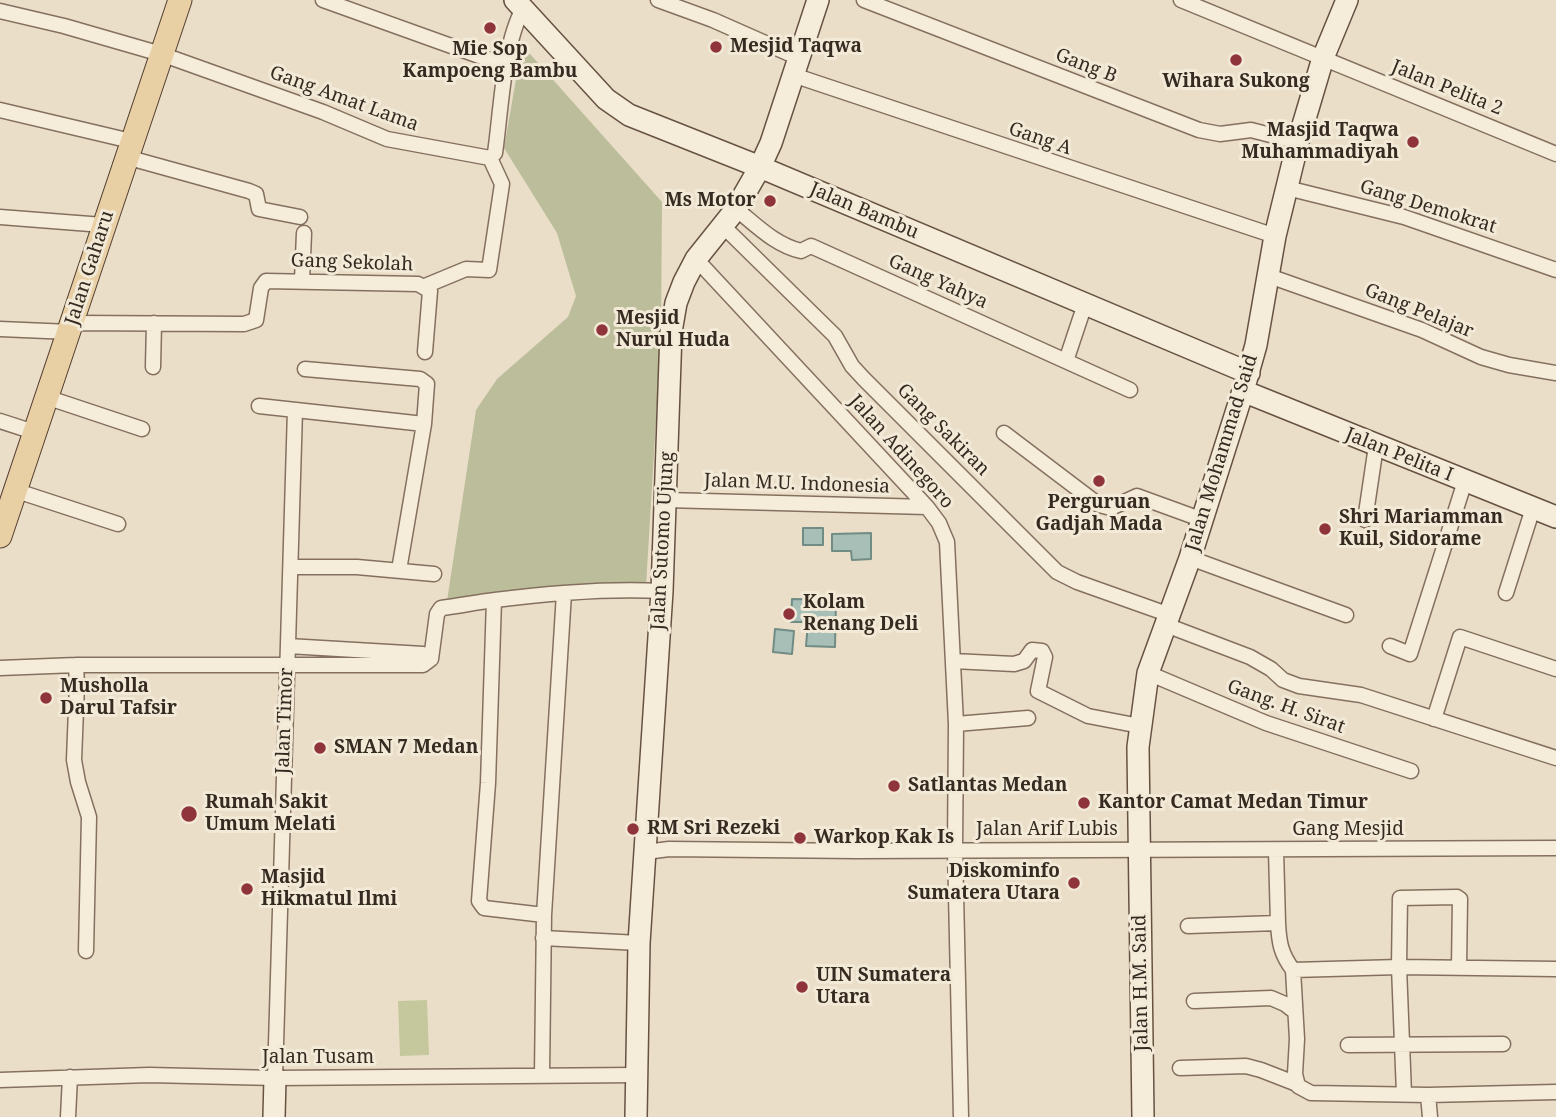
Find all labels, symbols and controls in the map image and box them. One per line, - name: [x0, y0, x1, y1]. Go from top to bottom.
- marker: Mie Sop Kampoeng Bambu: [482, 20, 498, 36]
- place label: Mesjid Taqwa: [730, 36, 862, 58]
- place label: Mie Sop Kampoeng Bambu: [402, 39, 578, 83]
- marker: Mesjid Taqwa: [708, 39, 724, 55]
- street label: Gang B: [1052, 44, 1120, 88]
- marker: Wihara Sukong: [1228, 52, 1244, 68]
- street label: Jalan Pelita 2: [1388, 55, 1506, 121]
- street label: Gang Amat Lama: [267, 62, 421, 136]
- place label: Wihara Sukong: [1162, 71, 1310, 93]
- street label: Gang A: [1006, 118, 1074, 160]
- place label: Masjid Taqwa Muhammadiyah: [1241, 120, 1399, 164]
- marker: Masjid Taqwa Muhammadiyah: [1405, 134, 1421, 150]
- street label: Gang Demokrat: [1357, 175, 1499, 239]
- street label: Jalan Bambu: [806, 178, 922, 244]
- place label: Ms Motor: [665, 190, 756, 212]
- marker: Ms Motor: [762, 193, 778, 209]
- street label: Jalan Gaharu: [61, 208, 119, 328]
- street label: Gang Sekolah: [290, 249, 414, 277]
- street label: Gang Yahya: [885, 250, 991, 314]
- street label: Gang Pelajar: [1361, 279, 1477, 343]
- place label: Mesjid Nurul Huda: [616, 308, 730, 352]
- marker: Mesjid Nurul Huda: [594, 322, 610, 338]
- street label: Jalan Mohammad Said: [1181, 352, 1263, 554]
- street label: Gang Sakiran: [892, 379, 994, 481]
- street label: Jalan Adinegoro: [844, 390, 958, 514]
- street label: Jalan Pelita I: [1342, 423, 1456, 487]
- street label: Jalan Sutomo Ujung: [647, 451, 679, 631]
- street label: Jalan M.U. Indonesia: [704, 469, 890, 499]
- marker: Perguruan Gadjah Mada: [1091, 473, 1107, 489]
- place label: Perguruan Gadjah Mada: [1035, 492, 1163, 536]
- place label: Shri Mariamman Kuil, Sidorame: [1339, 507, 1503, 551]
- marker: Shri Mariamman Kuil, Sidorame: [1317, 521, 1333, 537]
- place label: Kolam Renang Deli: [803, 592, 919, 636]
- marker: Kolam Renang Deli: [781, 606, 797, 622]
- street label: Jalan Timor: [272, 667, 298, 775]
- street label: Gang. H. Sirat: [1224, 675, 1348, 739]
- place label: Musholla Darul Tafsir: [60, 676, 177, 720]
- marker: Musholla Darul Tafsir: [38, 690, 54, 706]
- place label: SMAN 7 Medan: [334, 737, 478, 759]
- marker: SMAN 7 Medan: [312, 740, 328, 756]
- place label: Satlantas Medan: [908, 775, 1067, 797]
- marker: Satlantas Medan: [886, 778, 902, 794]
- place label: Rumah Sakit Umum Melati: [205, 792, 336, 836]
- place label: Kantor Camat Medan Timur: [1098, 792, 1368, 814]
- marker: Kantor Camat Medan Timur: [1076, 795, 1092, 811]
- marker: Rumah Sakit Umum Melati: [179, 804, 199, 824]
- place label: RM Sri Rezeki: [647, 818, 780, 840]
- street label: Jalan Arif Lubis: [976, 819, 1118, 841]
- street label: Gang Mesjid: [1292, 819, 1404, 841]
- marker: RM Sri Rezeki: [625, 821, 641, 837]
- place label: Warkop Kak Is: [814, 827, 954, 849]
- marker: Warkop Kak Is: [792, 830, 808, 846]
- place label: Diskominfo Sumatera Utara: [907, 861, 1060, 905]
- place label: Masjid Hikmatul Ilmi: [261, 867, 397, 911]
- marker: Diskominfo Sumatera Utara: [1066, 875, 1082, 891]
- marker: Masjid Hikmatul Ilmi: [239, 881, 255, 897]
- street label: Jalan H.M. Said: [1128, 914, 1154, 1052]
- place label: UIN Sumatera Utara: [816, 965, 951, 1009]
- marker: UIN Sumatera Utara: [794, 979, 810, 995]
- street label: Jalan Tusam: [262, 1047, 374, 1069]

